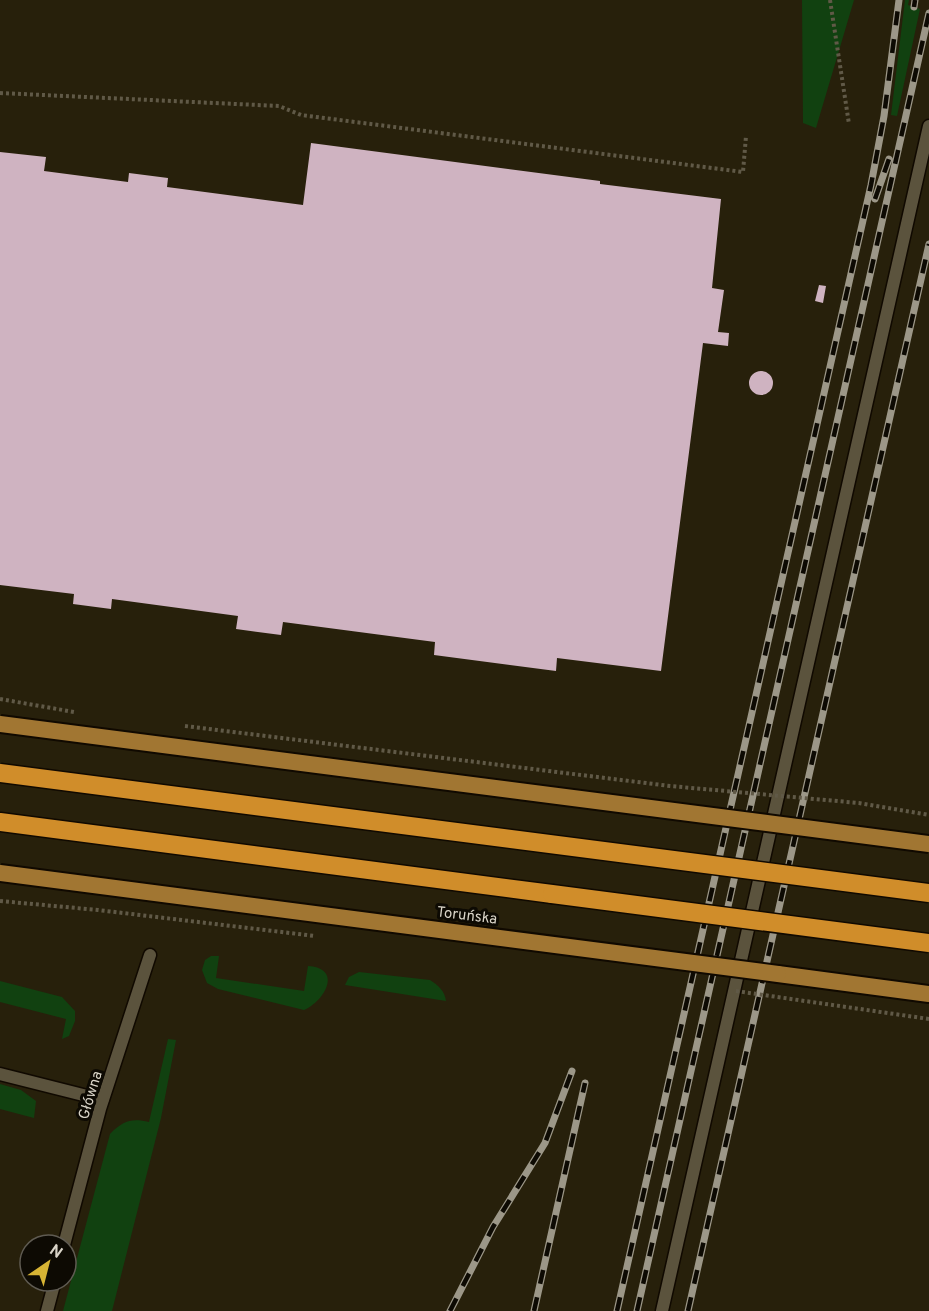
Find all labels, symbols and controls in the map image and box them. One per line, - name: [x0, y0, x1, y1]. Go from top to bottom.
- street label: Toruńska: [435, 903, 498, 930]
- street label: Główna: [75, 1069, 108, 1122]
- north arrow: [18, 1233, 78, 1293]
- text: N: [45, 1241, 66, 1264]

